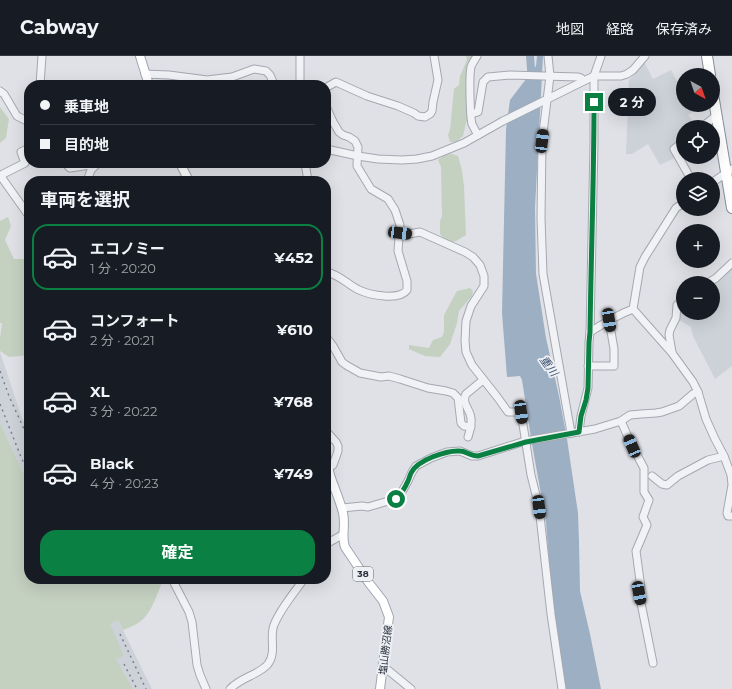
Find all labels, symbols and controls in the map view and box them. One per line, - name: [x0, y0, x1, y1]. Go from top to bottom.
- text: Cabway: [20, 16, 99, 39]
- text: 地図: [556, 20, 584, 38]
- text: 経路: [606, 20, 634, 38]
- text: 保存済み: [656, 20, 712, 38]
- north arrow: [676, 68, 720, 112]
- map controls: [676, 68, 720, 320]
- callout: 2 分: [608, 88, 656, 116]
- route end: [585, 93, 603, 111]
- text: 2 分: [620, 94, 644, 110]
- text: 乗車地: [64, 97, 109, 116]
- button: locate: [676, 120, 720, 164]
- car: [535, 128, 549, 154]
- text: 目的地: [64, 135, 109, 154]
- button: layers: [676, 172, 720, 216]
- text: 車両を選択: [40, 189, 130, 211]
- button: +: [676, 224, 720, 268]
- car: [387, 226, 413, 240]
- icon: car: [42, 239, 78, 275]
- text: エコノミー: [90, 239, 165, 258]
- text: ¥452: [274, 248, 313, 267]
- text: 1 分 · 20:20: [90, 260, 156, 276]
- button: −: [676, 276, 720, 320]
- car: [601, 307, 617, 333]
- icon: car: [42, 311, 78, 347]
- text: コンフォート: [90, 311, 180, 330]
- text: ¥610: [277, 320, 313, 339]
- text: 2 分 · 20:21: [90, 332, 155, 348]
- water label: 重川: [537, 353, 562, 380]
- text: XL: [90, 382, 109, 401]
- icon: car: [42, 383, 78, 419]
- text: ¥768: [273, 392, 313, 411]
- car: [513, 399, 529, 425]
- text: 3 分 · 20:22: [90, 403, 157, 419]
- car: [622, 433, 642, 459]
- text: Black: [90, 454, 134, 473]
- icon: car: [42, 455, 78, 491]
- text: ¥749: [273, 464, 313, 483]
- text: 4 分 · 20:23: [90, 475, 159, 491]
- route start: [387, 490, 405, 508]
- car: [532, 494, 546, 520]
- button: 確定: [40, 530, 315, 576]
- road number: 38: [353, 567, 373, 581]
- car: [631, 580, 647, 606]
- street label: 塩山勝沼線: [376, 624, 395, 676]

